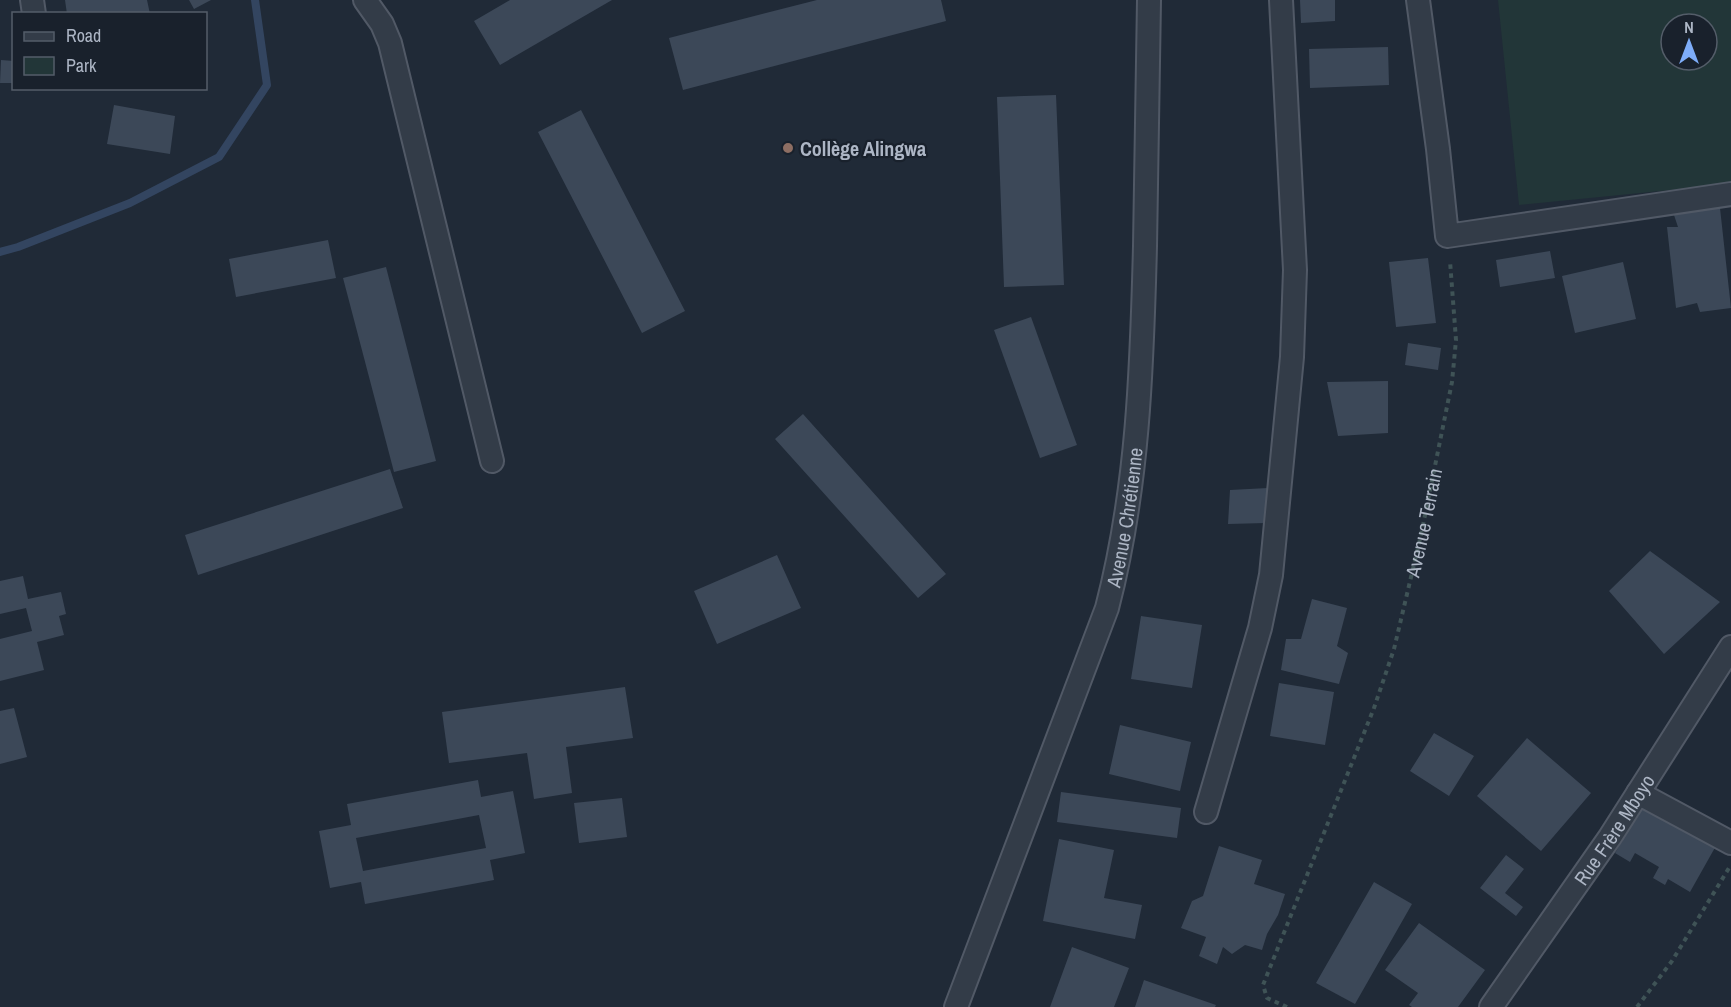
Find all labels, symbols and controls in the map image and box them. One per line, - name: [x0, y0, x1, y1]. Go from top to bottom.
- legend: [12, 12, 207, 90]
- north arrow: [1659, 12, 1719, 72]
- text: N: [1684, 16, 1694, 38]
- text: Road: [66, 23, 101, 48]
- text: Park: [66, 53, 97, 78]
- place label: Collège Alingwa: [800, 135, 926, 162]
- marker: Collège Alingwa: [781, 141, 795, 155]
- street label: Avenue Chrétienne: [1099, 446, 1148, 591]
- street label: Avenue Terrain: [1398, 466, 1448, 581]
- street label: Rue Frère Mboyo: [1567, 769, 1660, 890]

